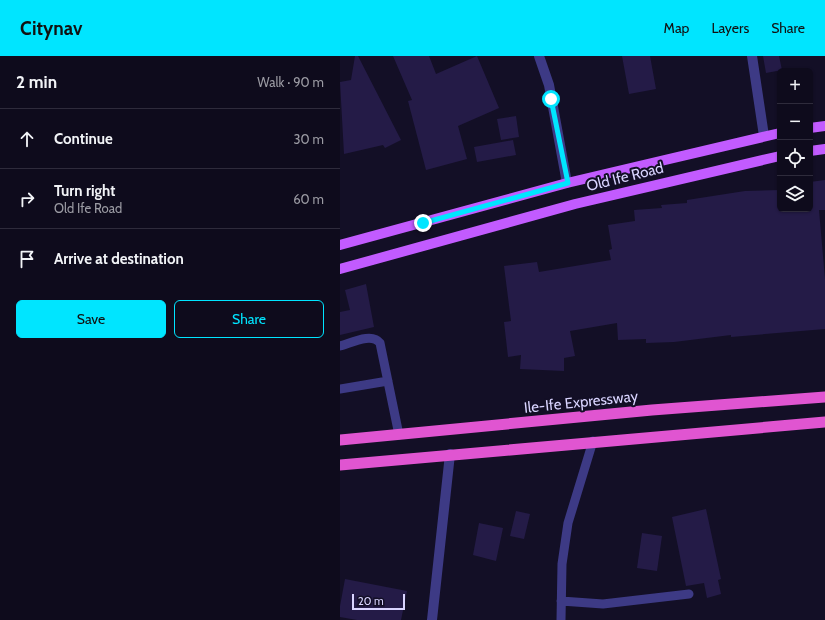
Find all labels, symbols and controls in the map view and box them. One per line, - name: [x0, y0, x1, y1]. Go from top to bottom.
- text: Citynav: [20, 17, 82, 40]
- text: Map: [664, 19, 689, 37]
- text: Layers: [711, 19, 749, 37]
- text: Share: [771, 19, 805, 37]
- map controls: [777, 68, 813, 212]
- button: +: [777, 68, 813, 104]
- text: 2 min: [16, 72, 57, 92]
- text: Walk · 90 m: [257, 74, 324, 90]
- route start: [542, 90, 560, 108]
- button: −: [777, 104, 813, 140]
- icon: ahead: [16, 128, 38, 150]
- text: Continue: [54, 130, 113, 148]
- text: 30 m: [294, 131, 324, 147]
- button: locate: [777, 140, 813, 176]
- street label: Old Ife Road: [585, 159, 665, 195]
- button: layers: [777, 176, 813, 212]
- text: Turn right: [54, 182, 115, 200]
- icon: right: [16, 188, 38, 210]
- text: 60 m: [293, 191, 324, 207]
- text: Old Ife Road: [54, 200, 122, 216]
- route end: [414, 214, 432, 232]
- icon: arrive: [16, 248, 38, 270]
- text: Arrive at destination: [54, 250, 184, 268]
- button: Save: [16, 300, 166, 338]
- button: Share: [174, 300, 324, 338]
- street label: Ile-Ife Expressway: [523, 387, 639, 417]
- scale bar: [352, 592, 405, 611]
- text: 20 m: [358, 594, 384, 608]

